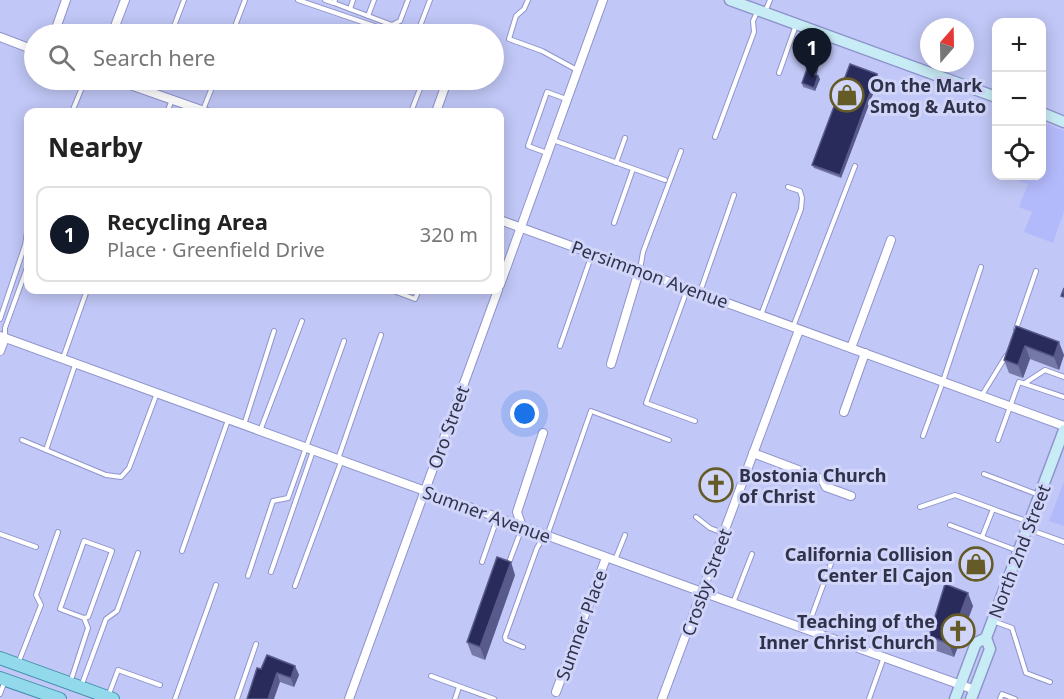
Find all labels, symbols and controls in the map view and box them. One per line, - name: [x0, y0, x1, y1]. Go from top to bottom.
- north arrow: [920, 18, 974, 72]
- map controls: [992, 18, 1046, 180]
- button: +: [992, 18, 1046, 72]
- search box: [24, 24, 504, 90]
- pin: 1: [792, 28, 832, 78]
- icon: search: [45, 41, 78, 74]
- text: Search here: [93, 42, 215, 72]
- button: −: [992, 72, 1046, 126]
- place label: On the Mark Smog & Auto: [870, 73, 986, 118]
- shop icon: On the Mark Smog & Auto: [829, 77, 865, 113]
- button: locate: [992, 126, 1046, 180]
- text: Nearby: [48, 129, 143, 165]
- text: Recycling Area: [107, 206, 268, 236]
- text: 1: [64, 221, 75, 248]
- text: 320 m: [420, 221, 478, 248]
- street label: Persimmon Avenue: [568, 234, 732, 314]
- text: Place · Greenfield Drive: [107, 236, 325, 263]
- street label: Oro Street: [422, 382, 474, 472]
- your location: [510, 399, 539, 428]
- place label: Bostonia Church of Christ: [739, 463, 887, 508]
- church icon: Bostonia Church of Christ: [698, 467, 734, 503]
- street label: Sumner Avenue: [420, 480, 554, 548]
- street label: North 2nd Street: [982, 480, 1056, 621]
- street label: Crosby Street: [675, 524, 737, 639]
- place label: California Collision Center El Cajon: [785, 542, 953, 587]
- shop icon: California Collision Center El Cajon: [958, 546, 994, 582]
- street label: Sumner Place: [550, 567, 612, 683]
- place label: Teaching of the Inner Christ Church: [759, 609, 935, 654]
- church icon: Teaching of the Inner Christ Church: [940, 613, 976, 649]

